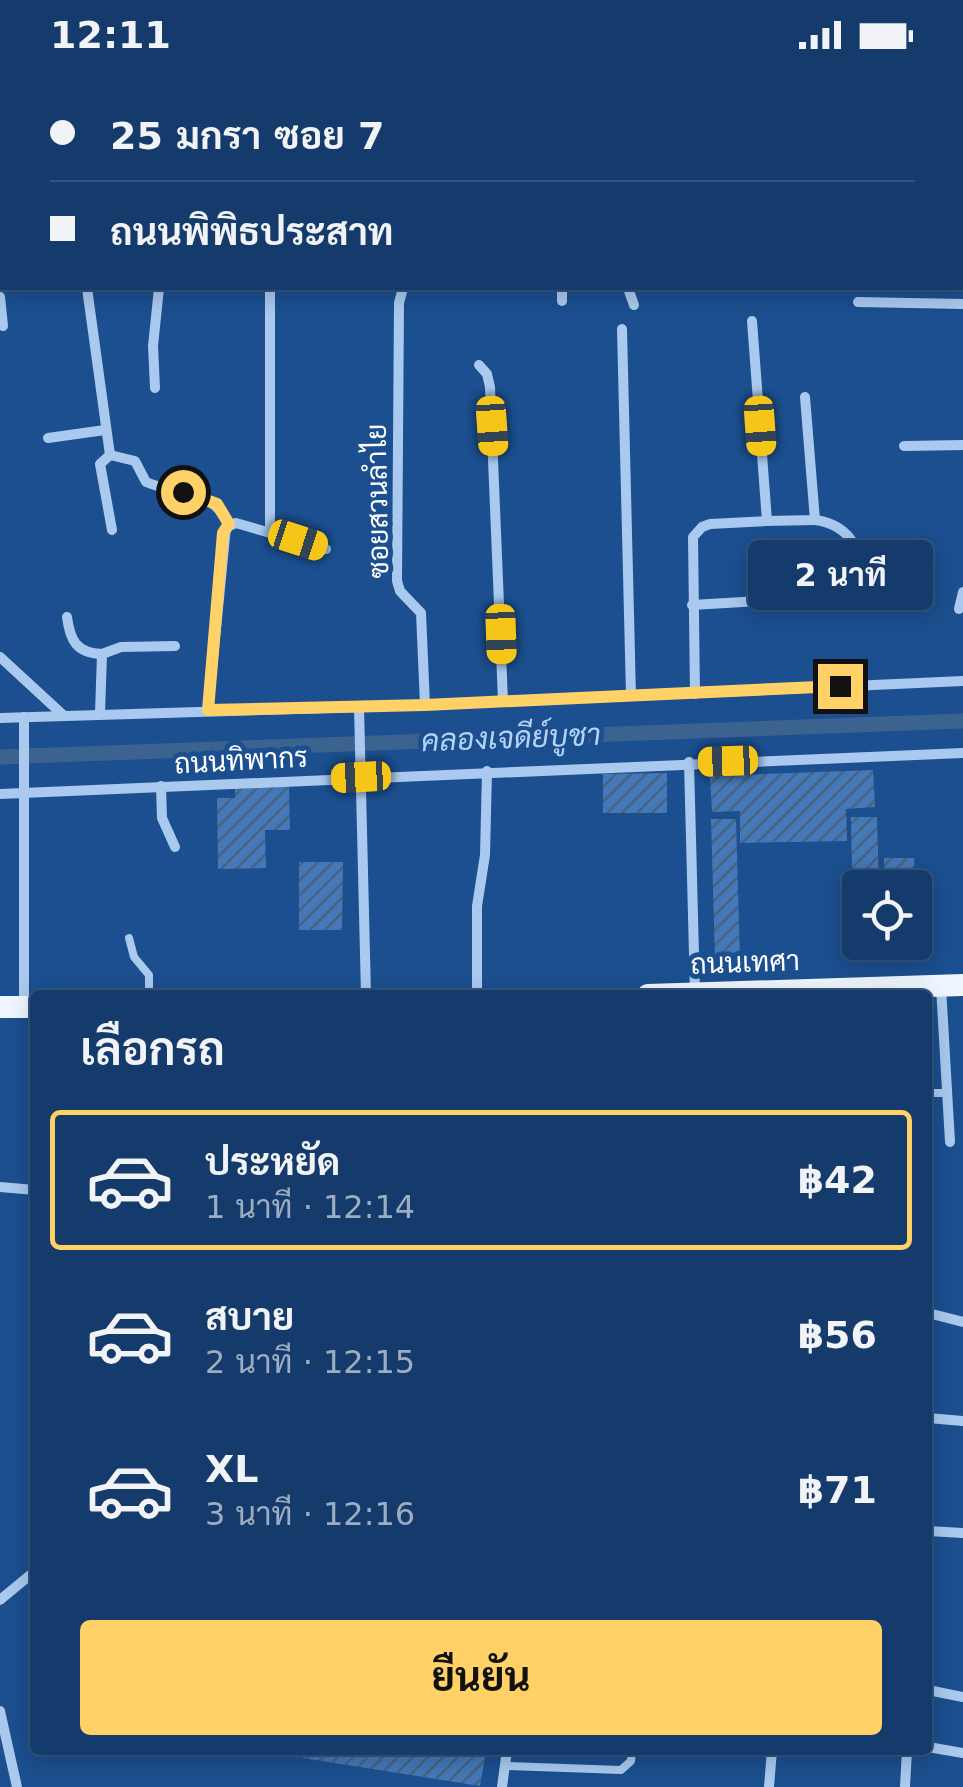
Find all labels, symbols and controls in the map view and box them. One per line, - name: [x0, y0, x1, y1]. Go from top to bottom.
- text: 12:11: [50, 13, 171, 57]
- text: 25 มกรา ซอย 7: [110, 114, 384, 158]
- text: ถนนพิพิธประสาท: [110, 210, 394, 254]
- car: [475, 395, 509, 457]
- car: [743, 395, 777, 457]
- street label: ซอยสวนลำไย: [357, 423, 395, 579]
- route start: [161, 470, 206, 515]
- car: [265, 516, 331, 564]
- callout: 2 นาที: [748, 541, 932, 611]
- text: 2 นาที: [794, 556, 887, 594]
- car: [485, 603, 517, 665]
- route end: [818, 664, 863, 709]
- water label: คลองเจดีย์บูชา: [421, 715, 601, 761]
- street label: ถนนทิพากร: [173, 741, 309, 780]
- car: [697, 745, 759, 777]
- car: [330, 760, 392, 794]
- map controls: [842, 870, 932, 960]
- button: locate: [842, 870, 932, 960]
- street label: ถนนเทศา: [690, 944, 800, 981]
- text: เลือกรถ: [80, 1023, 225, 1076]
- icon: car: [85, 1135, 175, 1225]
- text: ประหยัด: [205, 1140, 340, 1184]
- text: ฿42: [798, 1158, 877, 1202]
- text: 1 นาที · 12:14: [205, 1188, 415, 1226]
- icon: car: [85, 1290, 175, 1380]
- text: สบาย: [205, 1295, 294, 1339]
- text: ฿56: [798, 1313, 877, 1357]
- text: 2 นาที · 12:15: [205, 1343, 415, 1381]
- icon: car: [85, 1445, 175, 1535]
- text: XL: [205, 1447, 259, 1491]
- text: ฿71: [798, 1468, 877, 1512]
- text: 3 นาที · 12:16: [205, 1495, 415, 1533]
- button: ยืนยัน: [80, 1620, 882, 1735]

